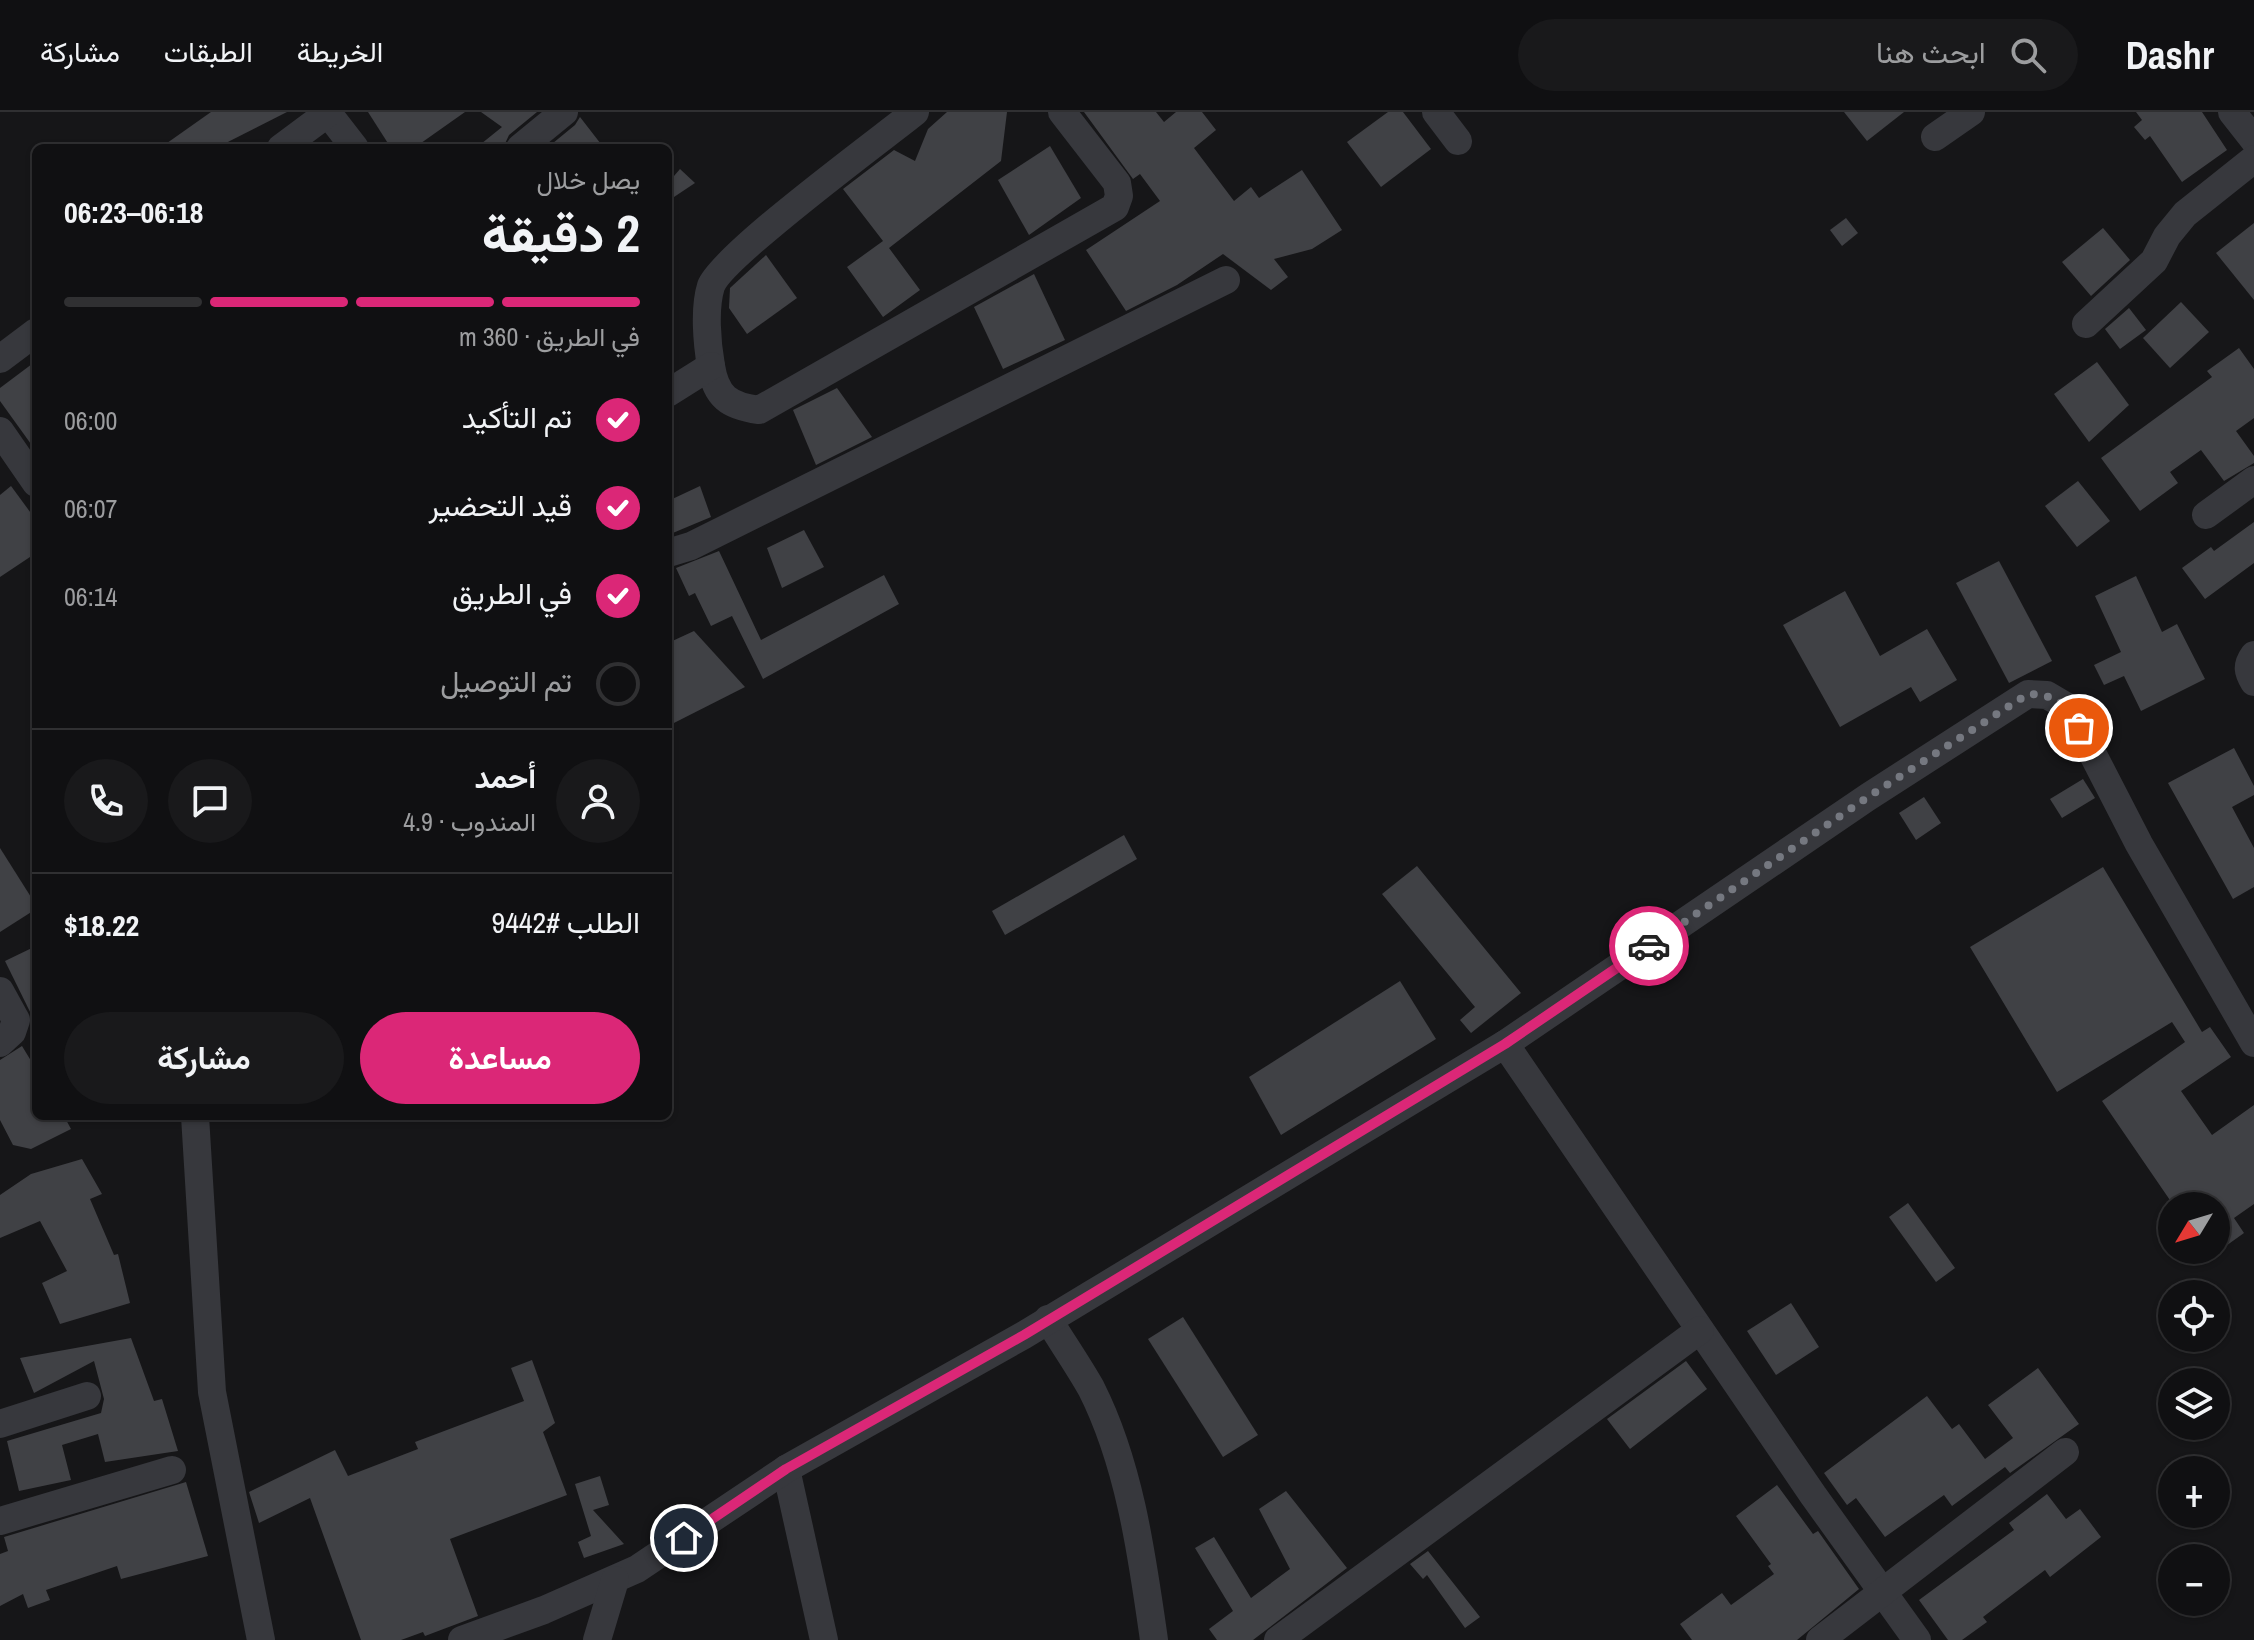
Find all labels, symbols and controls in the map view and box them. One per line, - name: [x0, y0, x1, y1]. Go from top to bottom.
- search box: [1518, 19, 2078, 91]
- text: Dashr: [2126, 30, 2214, 81]
- text: ابحث هنا: [1876, 32, 1986, 72]
- text: مشاركة: [40, 33, 120, 71]
- text: الطبقات: [164, 33, 253, 71]
- text: الخريطة: [297, 33, 383, 71]
- icon: search: [2006, 33, 2050, 77]
- text: يصل خلال: [536, 162, 640, 197]
- text: 06:18–06:23: [64, 192, 204, 232]
- text: 2 دقيقة: [482, 198, 640, 268]
- text: في الطريق · 360 m: [459, 319, 640, 354]
- text: تم التأكيد: [462, 397, 572, 437]
- icon: check: [596, 398, 640, 442]
- text: 06:00: [64, 403, 117, 438]
- text: قيد التحضير: [429, 485, 572, 525]
- icon: check: [596, 486, 640, 530]
- text: 06:07: [64, 491, 117, 526]
- text: في الطريق: [452, 573, 572, 613]
- icon: check: [596, 574, 640, 618]
- text: 06:14: [64, 579, 117, 614]
- text: تم التوصيل: [440, 661, 572, 701]
- pin: [2045, 694, 2113, 762]
- icon: bag: [2057, 706, 2101, 750]
- text: أحمد: [474, 757, 536, 797]
- button: phone: [64, 759, 148, 843]
- button: chat: [168, 759, 252, 843]
- button: person: [556, 759, 640, 843]
- text: المندوب · 4.9: [403, 804, 536, 839]
- text: الطلب #9442: [491, 902, 640, 942]
- text: $18.22: [64, 905, 139, 945]
- courier: [1609, 906, 1689, 986]
- icon: car: [1627, 924, 1671, 968]
- button: مشاركة: [64, 1012, 344, 1104]
- button: مساعدة: [360, 1012, 640, 1104]
- north arrow: [2158, 1192, 2230, 1264]
- map controls: [2158, 1192, 2230, 1616]
- button: locate: [2158, 1280, 2230, 1352]
- button: layers: [2158, 1368, 2230, 1440]
- button: +: [2158, 1456, 2230, 1528]
- pin: [650, 1504, 718, 1572]
- icon: home: [662, 1516, 706, 1560]
- button: −: [2158, 1544, 2230, 1616]

